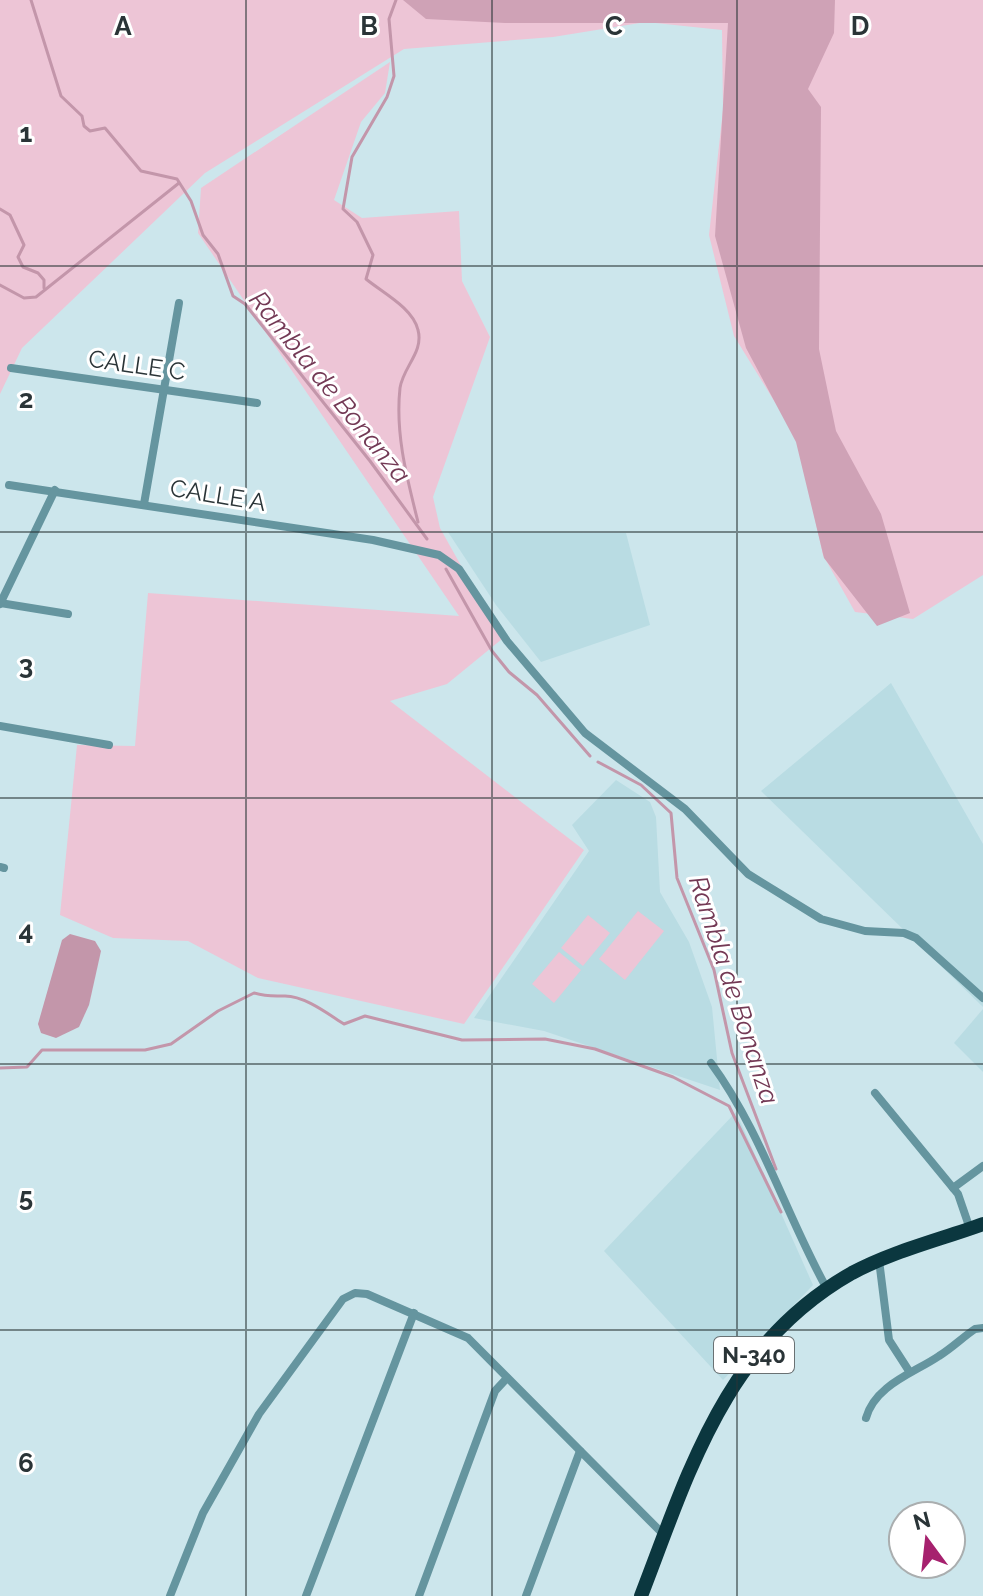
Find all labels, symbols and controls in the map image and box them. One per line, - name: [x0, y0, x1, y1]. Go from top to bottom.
- text: A: [114, 11, 132, 41]
- text: B: [360, 11, 378, 41]
- text: C: [605, 11, 623, 41]
- text: D: [851, 11, 869, 41]
- text: 1: [20, 118, 33, 148]
- water label: Rambla de Bonanza: [243, 285, 417, 489]
- street label: CALLE C: [87, 344, 187, 386]
- text: 2: [19, 384, 33, 414]
- street label: CALLE A: [168, 473, 268, 517]
- text: 3: [19, 650, 33, 680]
- water label: Rambla de Bonanza: [683, 872, 785, 1108]
- text: 4: [19, 916, 33, 946]
- text: 5: [19, 1182, 33, 1212]
- road number: N-340: [714, 1337, 794, 1373]
- text: 6: [18, 1448, 34, 1478]
- north arrow: [887, 1500, 967, 1580]
- text: N: [910, 1506, 933, 1535]

